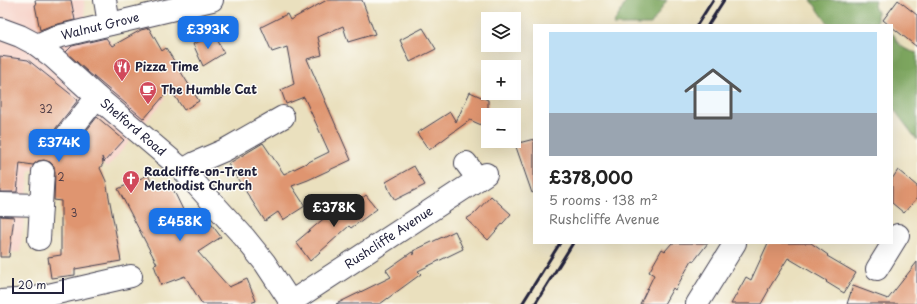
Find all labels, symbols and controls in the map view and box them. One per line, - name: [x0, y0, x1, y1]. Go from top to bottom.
- street label: Walnut Grove: [59, 8, 141, 44]
- map controls: [481, 12, 521, 148]
- button: layers: [481, 12, 521, 52]
- pin: £393K: [180, 16, 236, 50]
- text: £393K: [187, 19, 229, 38]
- restaurant icon: Pizza Time: [112, 57, 132, 82]
- place label: Pizza Time: [135, 57, 199, 75]
- icon: home: [677, 58, 749, 130]
- button: +: [481, 60, 521, 100]
- cafe icon: The Humble Cat: [138, 80, 158, 105]
- place label: The Humble Cat: [161, 80, 257, 98]
- street label: Shelford Road: [97, 93, 170, 160]
- house number: 32: [39, 101, 53, 116]
- button: −: [481, 108, 521, 148]
- pin: £374K: [31, 129, 87, 163]
- text: £374K: [38, 132, 80, 151]
- place label: Radcliffe-on-Trent Methodist Church: [144, 162, 257, 194]
- text: £378,000: [549, 164, 633, 190]
- house number: 2: [57, 169, 65, 184]
- church icon: Radcliffe-on-Trent Methodist Church: [121, 169, 141, 194]
- text: 5 rooms · 138 m²: [549, 190, 658, 209]
- pin: £378K: [306, 194, 362, 228]
- text: £378K: [312, 197, 356, 216]
- street label: Rushcliffe Avenue: [341, 201, 436, 273]
- house number: 3: [71, 205, 77, 220]
- pin: £458K: [152, 208, 208, 242]
- text: Rushcliffe Avenue: [549, 209, 660, 228]
- text: £458K: [158, 211, 202, 230]
- scale bar: [12, 276, 64, 295]
- text: 20 m: [18, 276, 46, 293]

